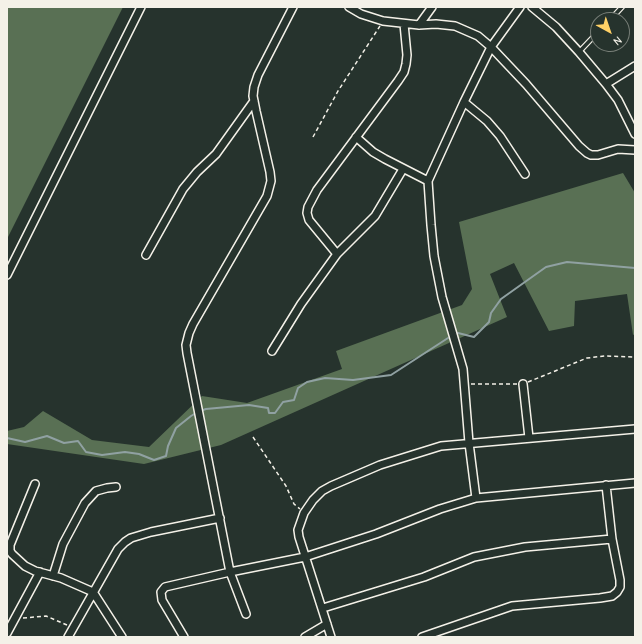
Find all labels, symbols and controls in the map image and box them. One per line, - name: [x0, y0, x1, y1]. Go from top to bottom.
- north arrow: [590, 12, 630, 52]
- text: N: [610, 34, 624, 48]

